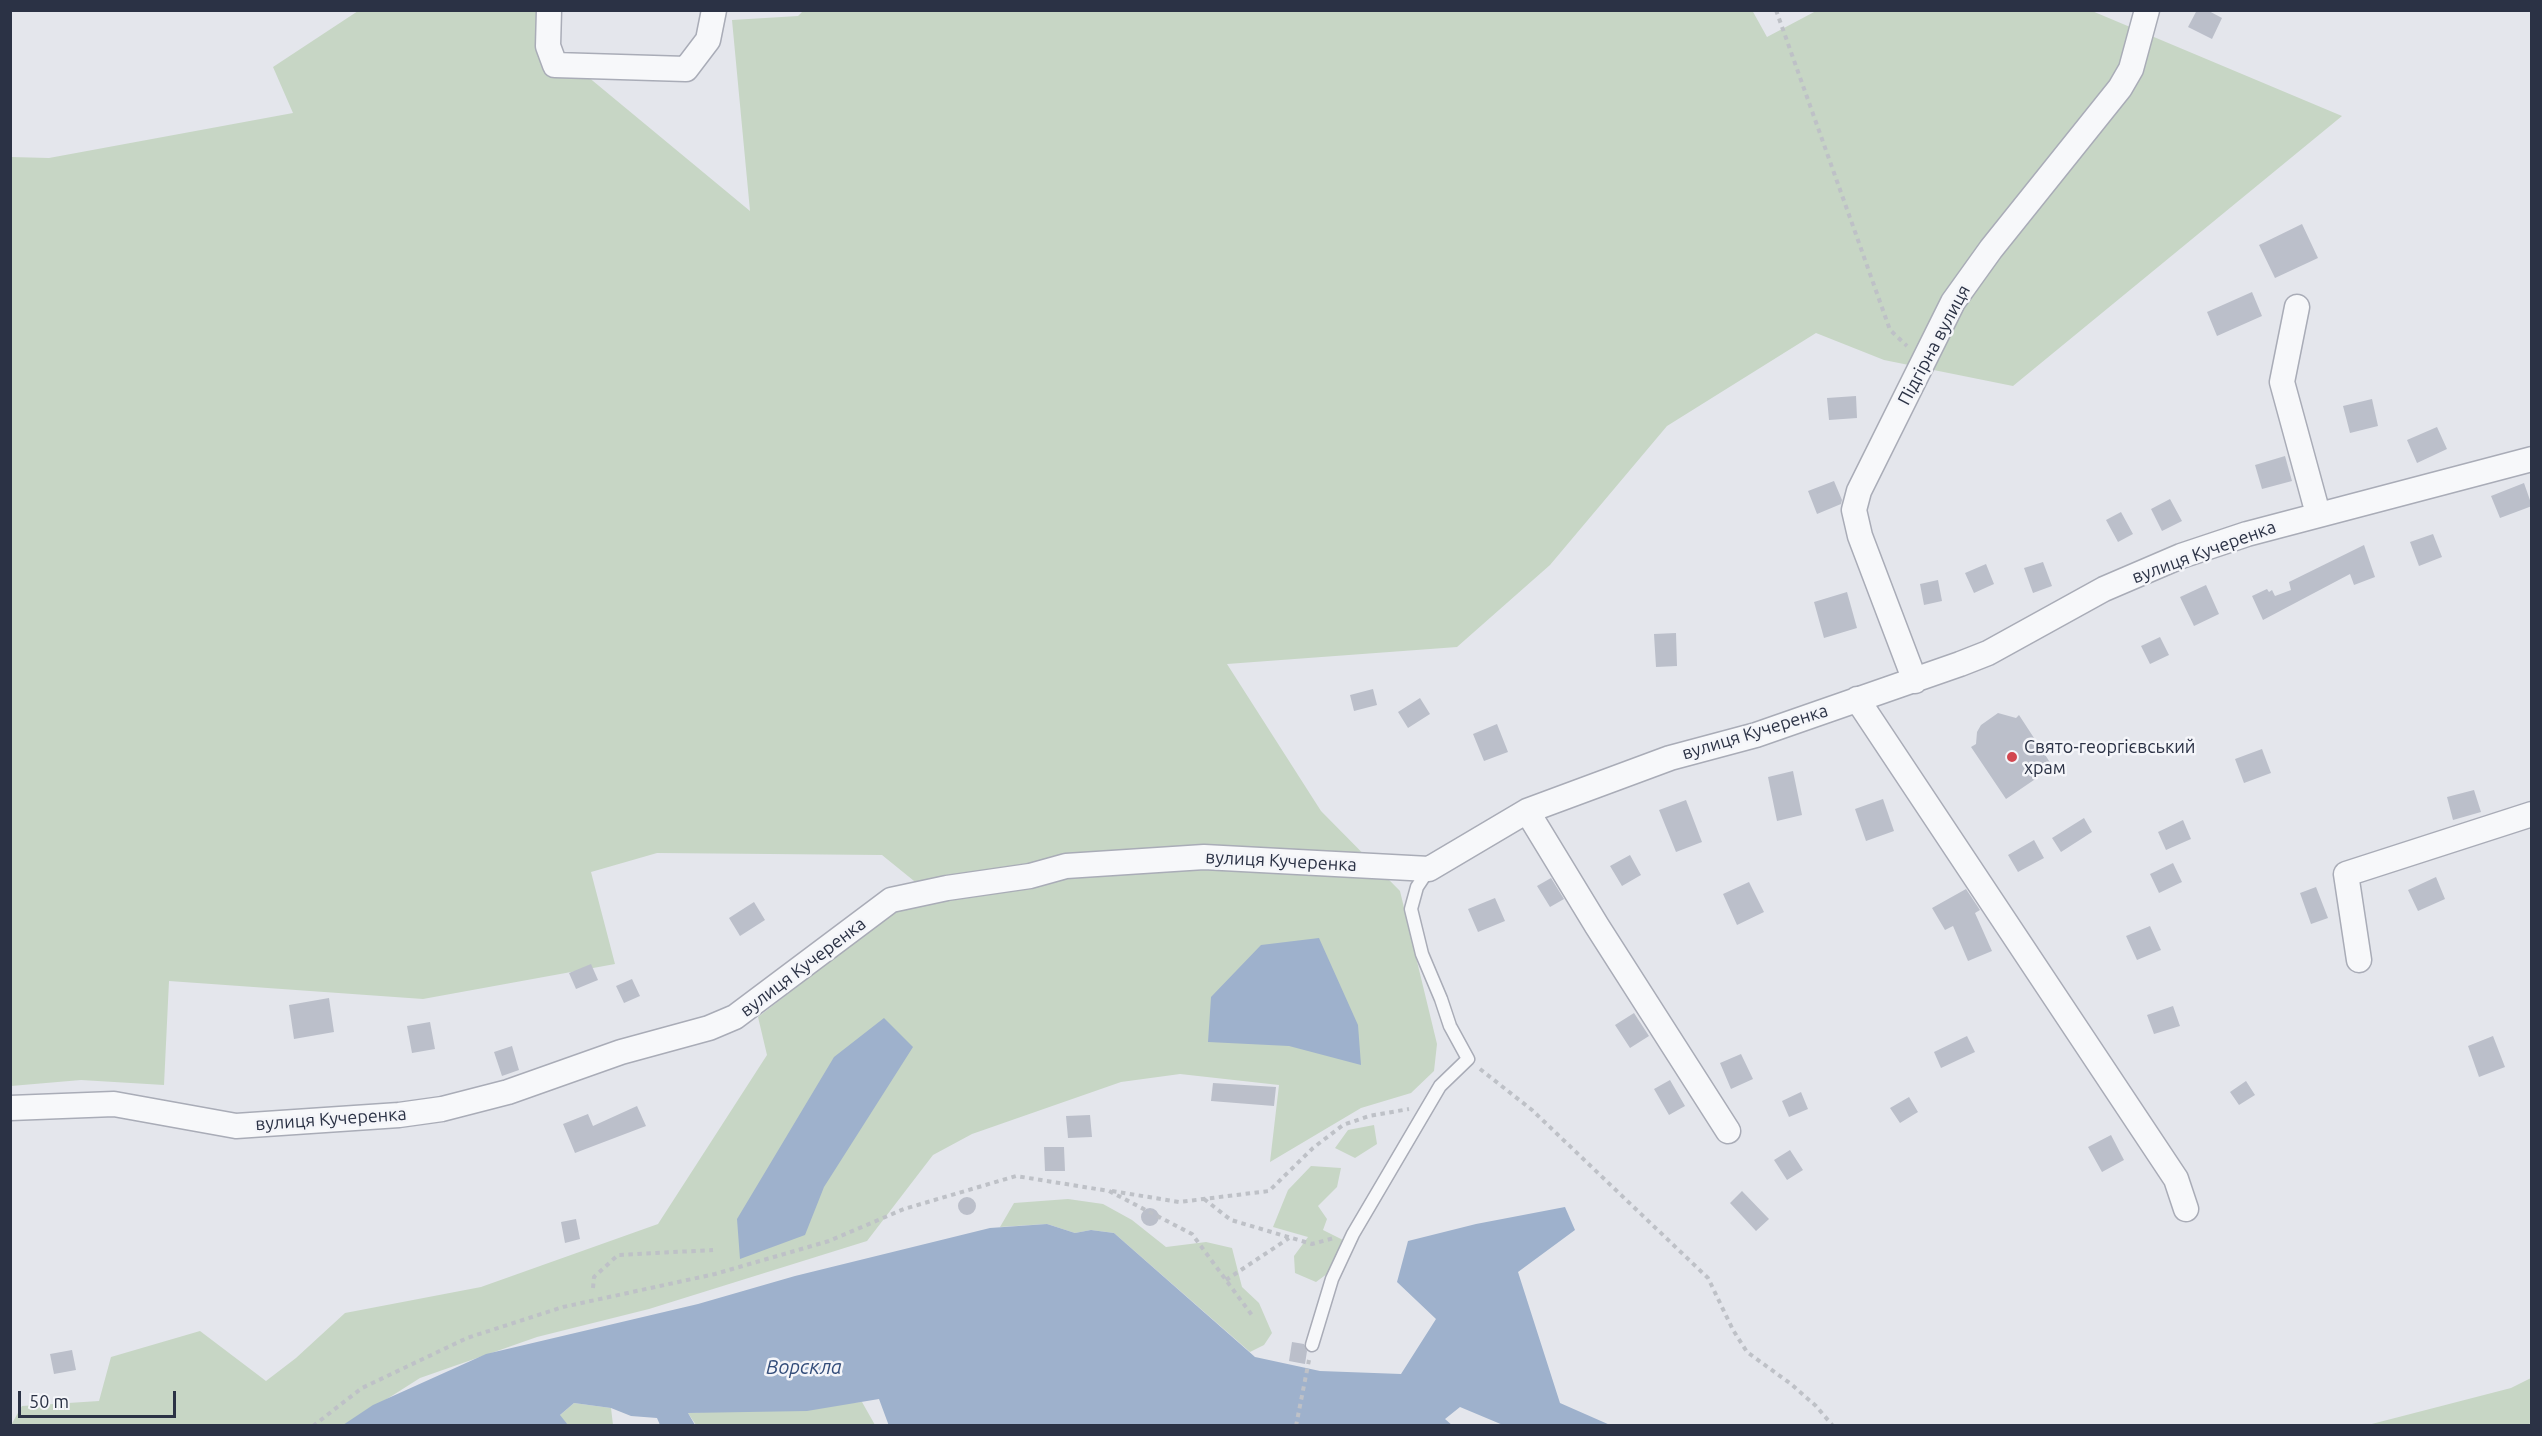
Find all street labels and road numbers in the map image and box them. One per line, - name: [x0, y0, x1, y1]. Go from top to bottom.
- street label: Підгірна вулиця: [1893, 281, 1975, 409]
- street label: вулиця Кучеренка: [2129, 516, 2279, 588]
- street label: вулиця Кучеренка: [1679, 700, 1831, 764]
- street label: вулиця Кучеренка: [1205, 846, 1357, 876]
- street label: вулиця Кучеренка: [736, 913, 870, 1021]
- street label: вулиця Кучеренка: [255, 1103, 407, 1135]

